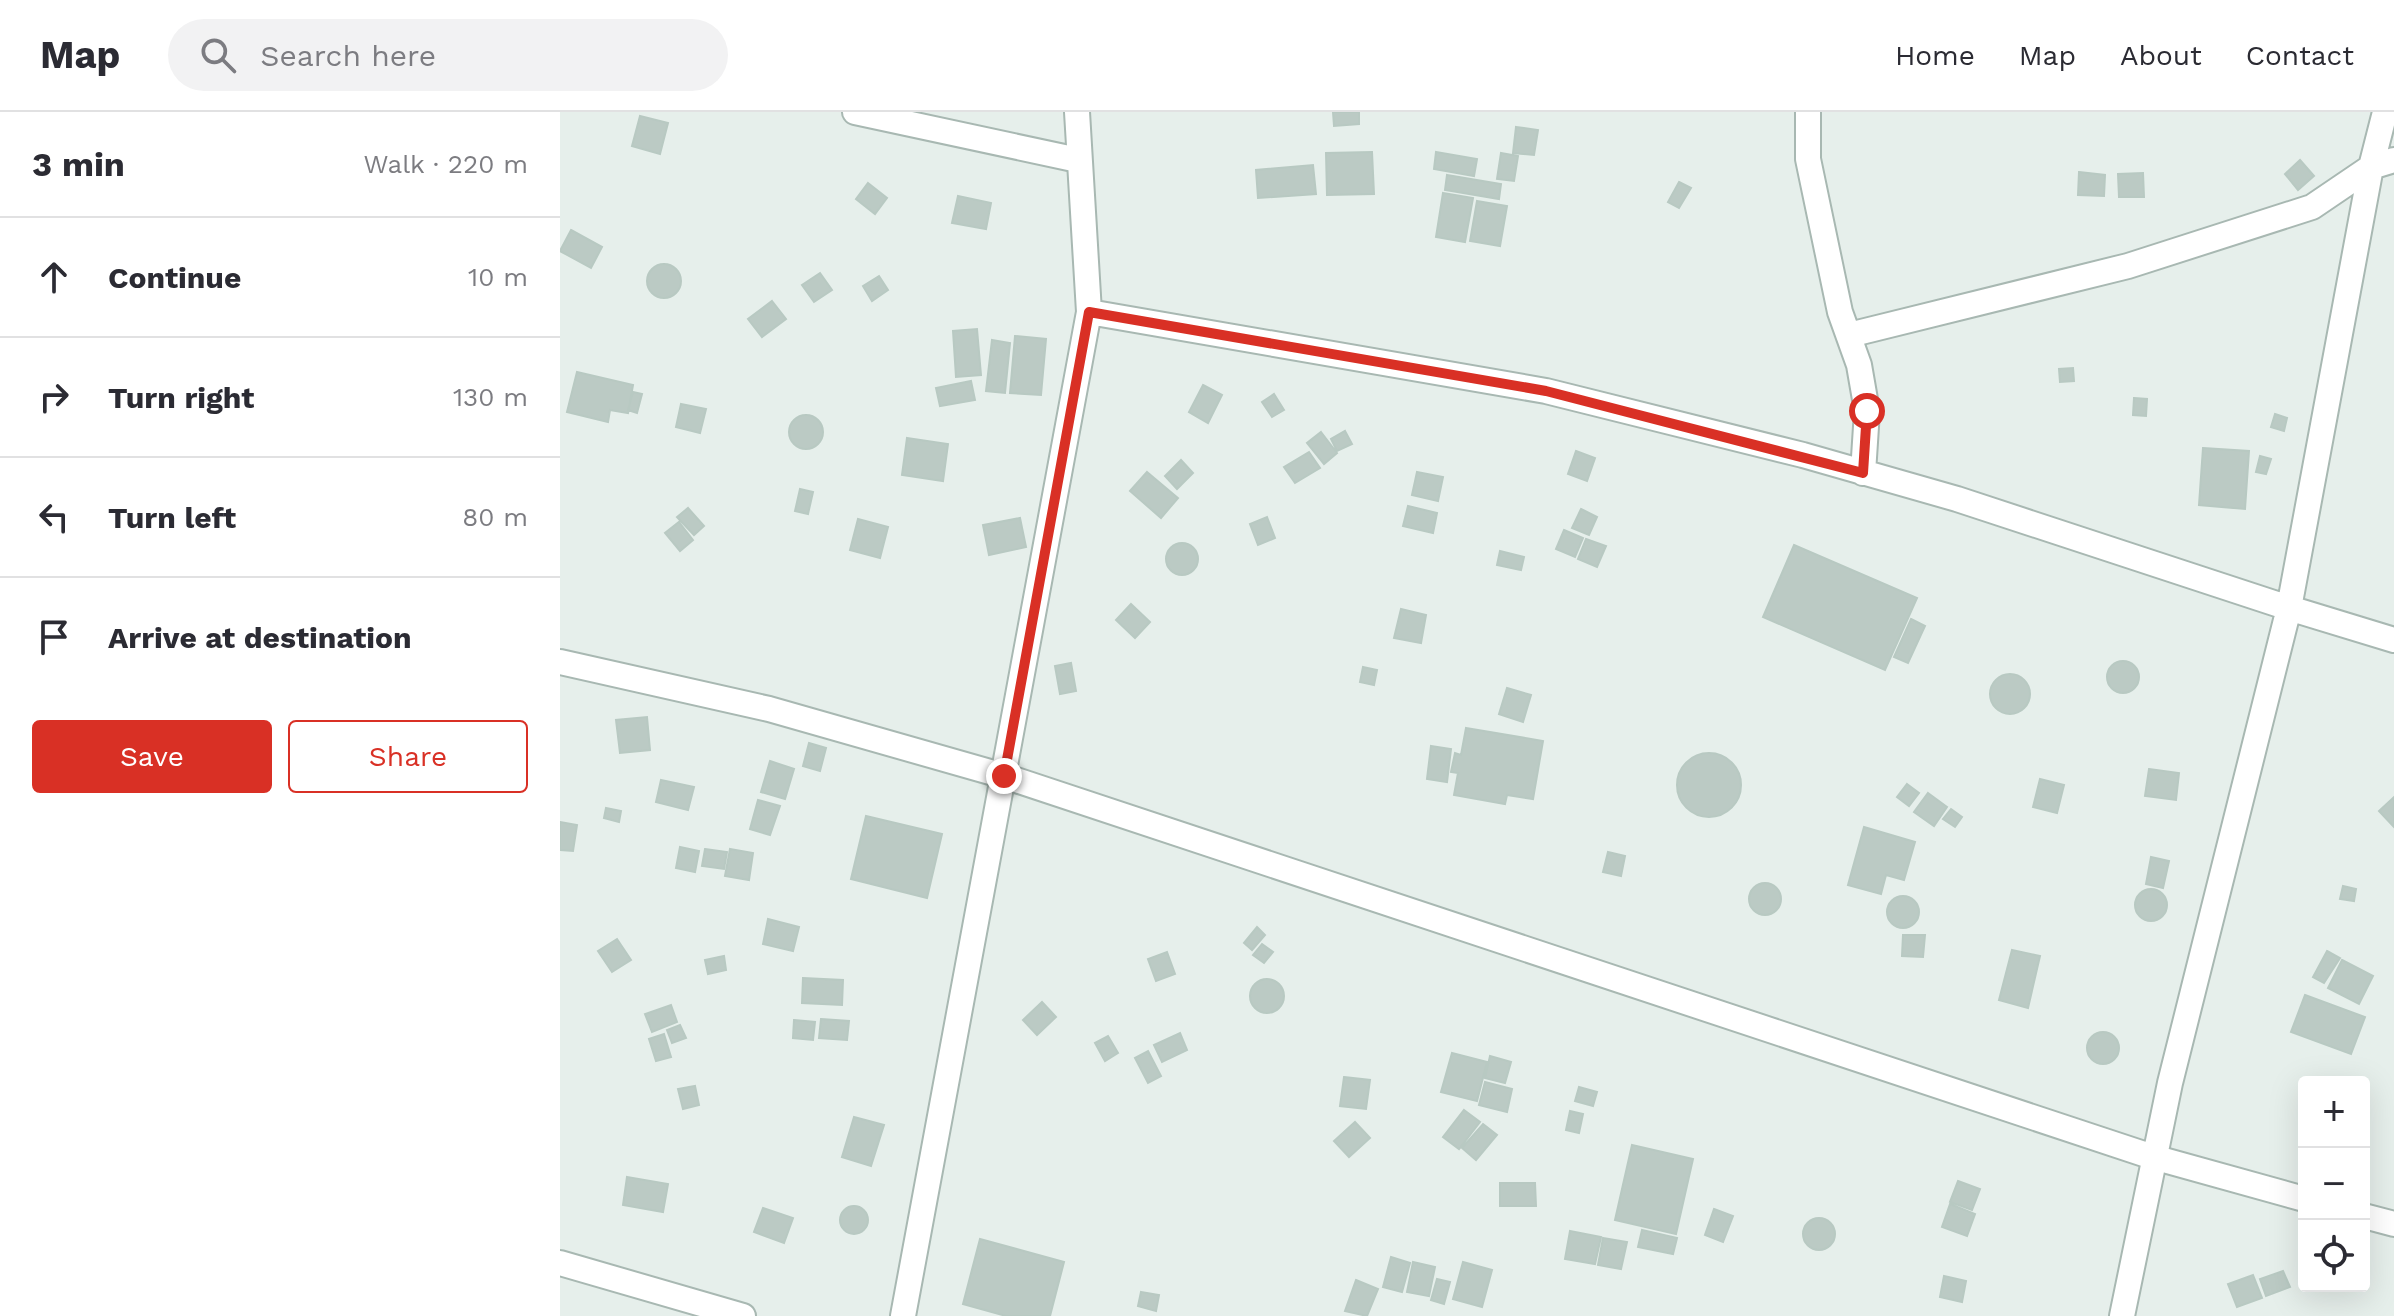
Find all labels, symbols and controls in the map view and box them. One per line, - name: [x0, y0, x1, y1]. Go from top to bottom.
- search box: [168, 19, 728, 91]
- text: Map: [40, 33, 120, 77]
- icon: search: [196, 33, 240, 77]
- text: Search here: [260, 38, 436, 73]
- text: Home: [1895, 39, 1975, 72]
- text: Map: [2019, 39, 2076, 72]
- text: About: [2120, 39, 2202, 72]
- text: Contact: [2246, 39, 2354, 72]
- text: 3 min: [32, 144, 125, 184]
- text: Walk · 220 m: [363, 149, 528, 179]
- icon: ahead: [32, 255, 76, 299]
- text: Continue: [108, 260, 241, 295]
- text: 10 m: [468, 262, 528, 292]
- icon: right: [32, 375, 76, 419]
- text: Turn right: [108, 380, 254, 415]
- text: 130 m: [453, 382, 528, 412]
- route start: [1849, 393, 1885, 429]
- icon: left: [32, 495, 76, 539]
- text: Turn left: [108, 500, 236, 535]
- text: 80 m: [462, 502, 528, 532]
- icon: arrive: [32, 615, 76, 659]
- text: Arrive at destination: [108, 620, 412, 655]
- button: Save: [32, 720, 272, 793]
- button: Share: [288, 720, 528, 793]
- route end: [986, 758, 1022, 794]
- map controls: [2298, 1076, 2370, 1292]
- button: +: [2298, 1076, 2370, 1148]
- button: −: [2298, 1148, 2370, 1220]
- button: locate: [2298, 1220, 2370, 1292]

